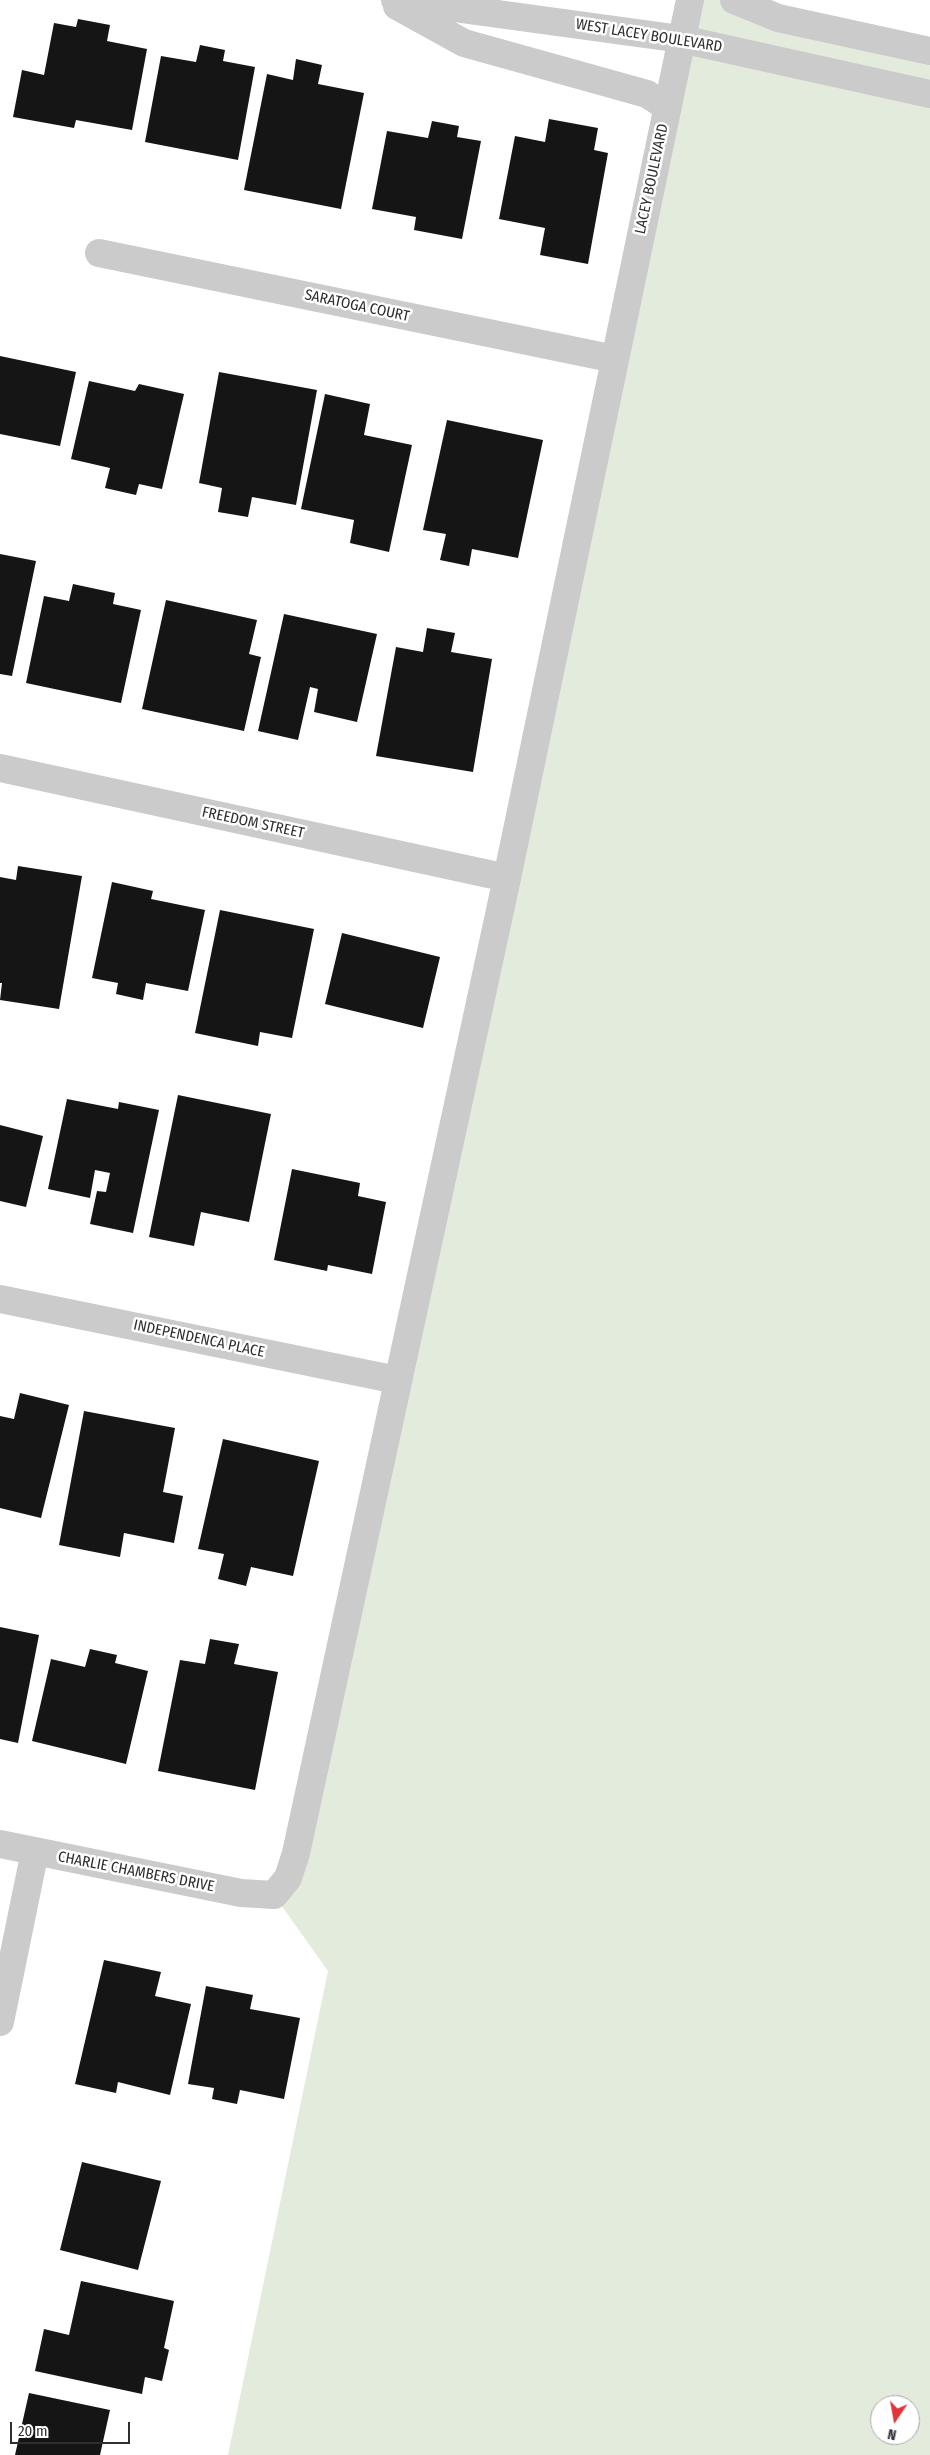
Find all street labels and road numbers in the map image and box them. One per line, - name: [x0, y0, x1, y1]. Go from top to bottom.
- street label: WEST LACEY BOULEVARD: [575, 16, 723, 56]
- street label: LACEY BOULEVARD: [632, 122, 672, 236]
- street label: SARATOGA COURT: [303, 286, 411, 326]
- street label: FREEDOM STREET: [200, 803, 306, 843]
- street label: INDEPENDENCA PLACE: [132, 1316, 266, 1362]
- street label: CHARLIE CHAMBERS DRIVE: [56, 1848, 216, 1896]

